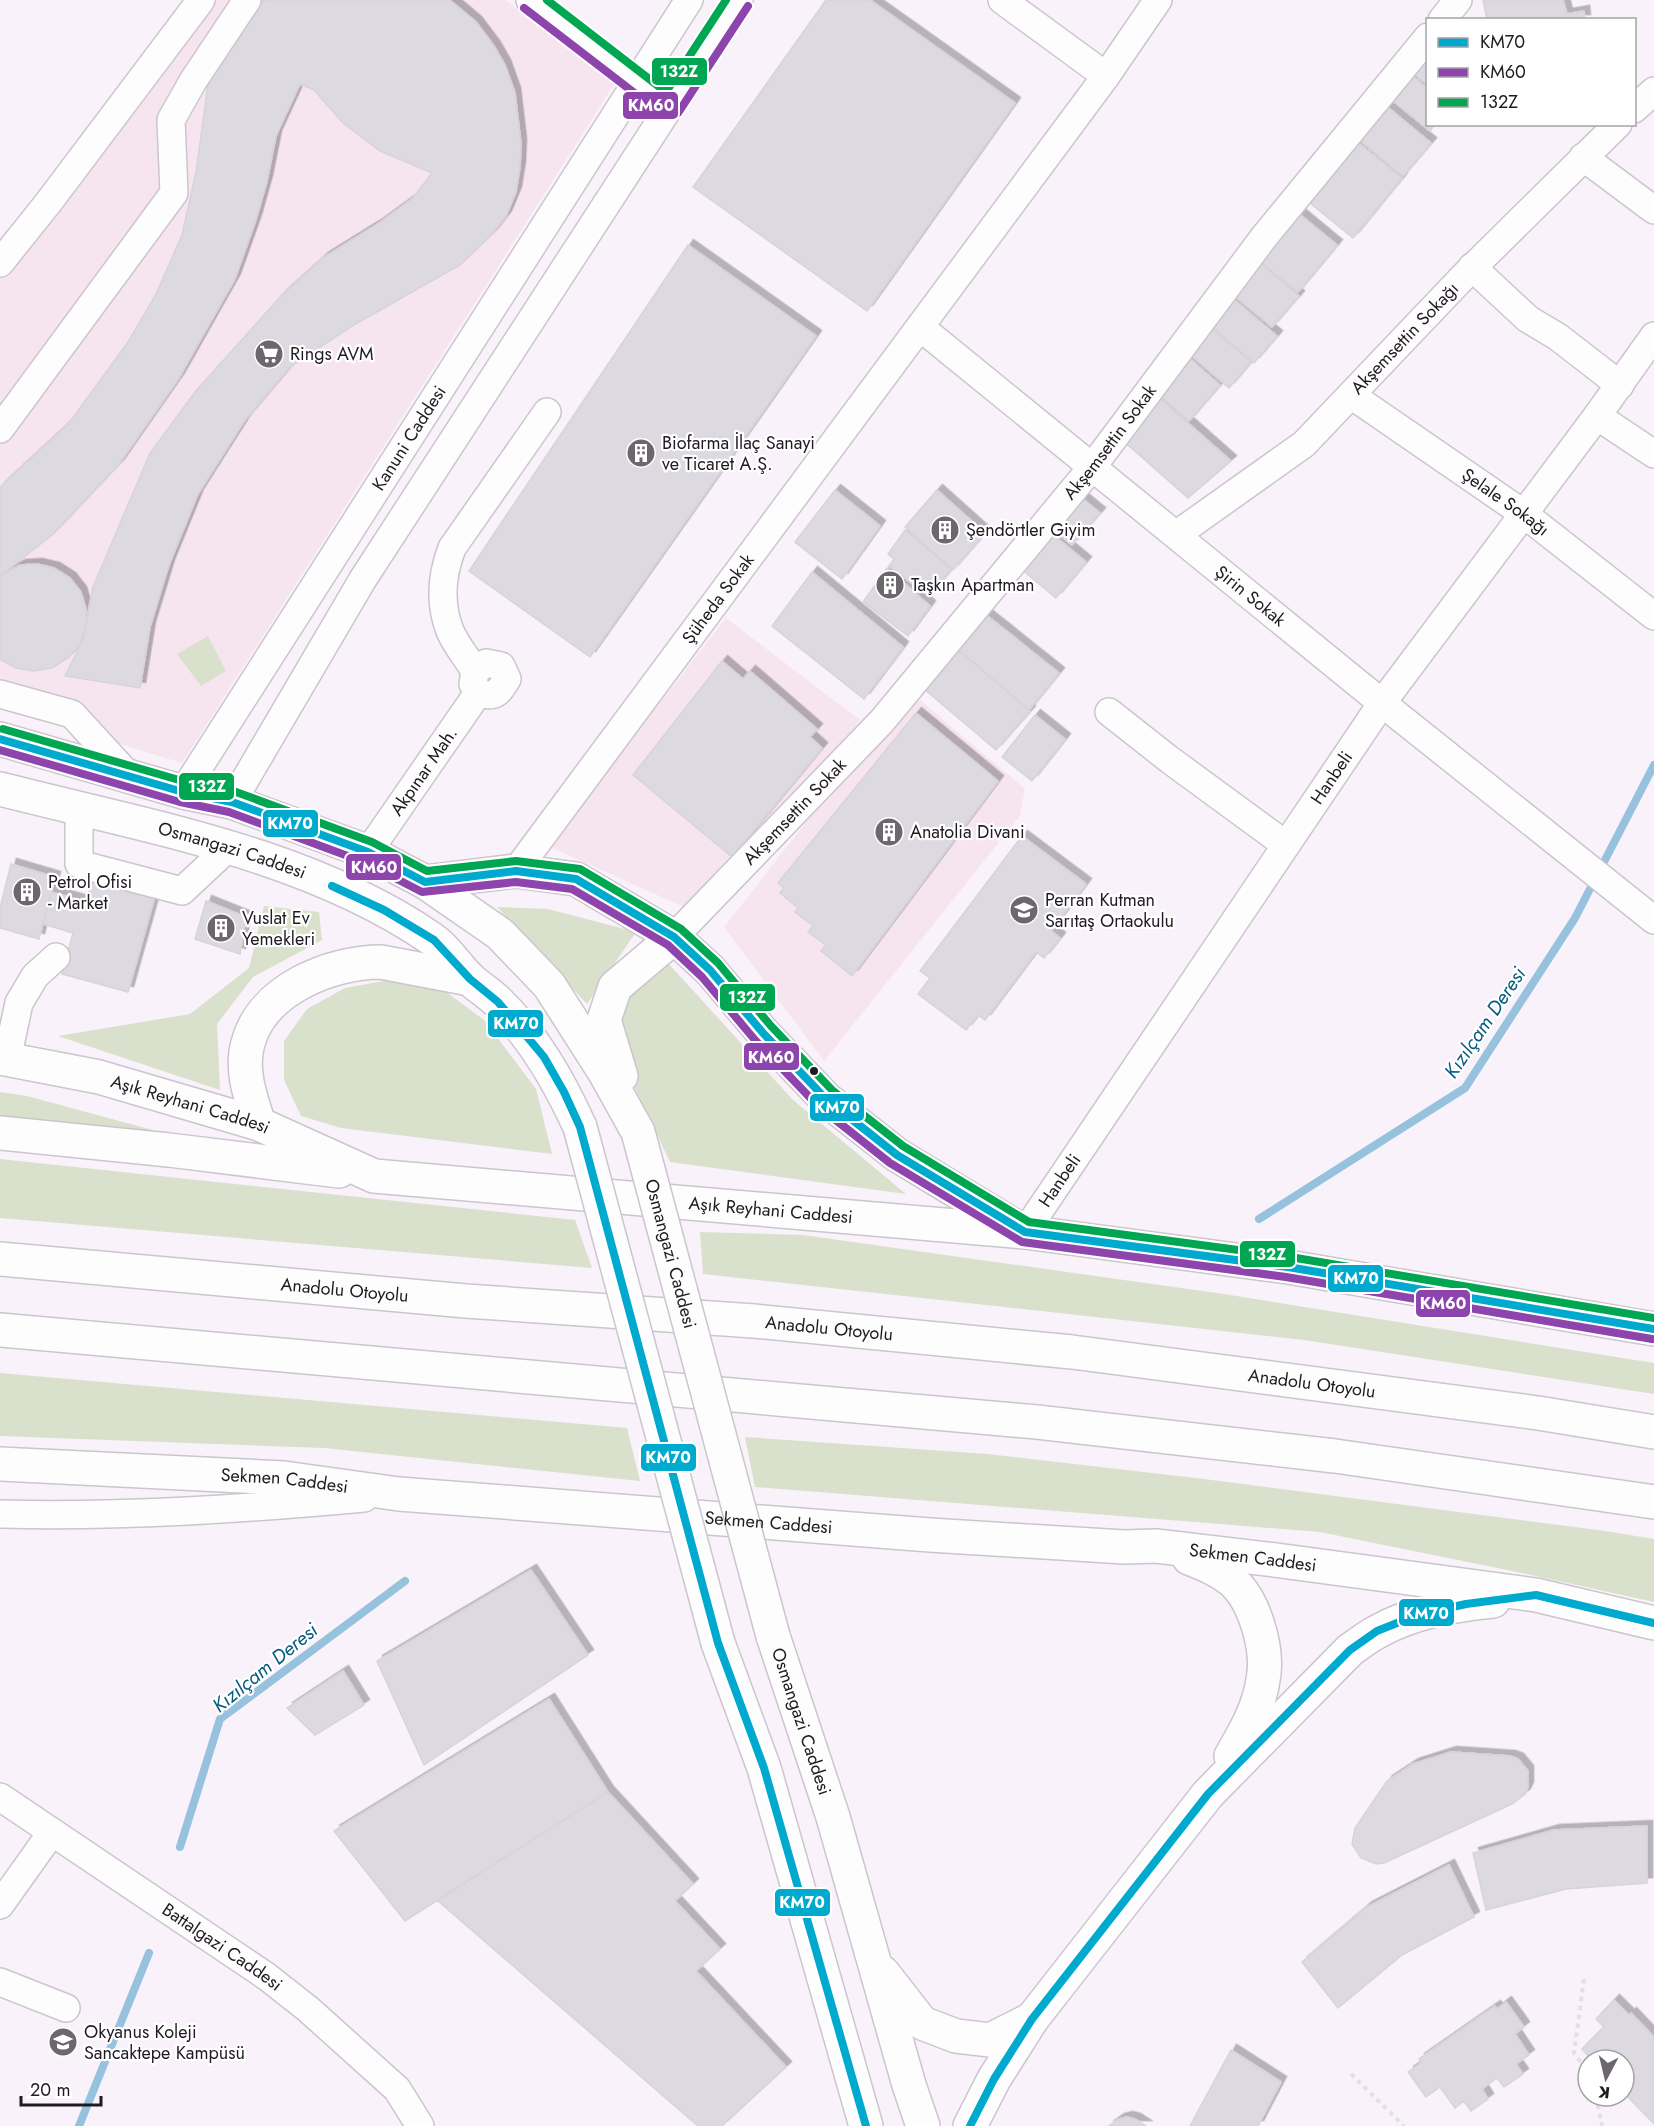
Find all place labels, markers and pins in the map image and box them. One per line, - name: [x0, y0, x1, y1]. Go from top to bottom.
- supermarket icon: Rings AVM: [253, 338, 285, 370]
- place label: Rings AVM: [290, 341, 374, 367]
- place label: Biofarma İlaç Sanayi ve Ticaret A.Ş.: [662, 430, 815, 477]
- building icon: Biofarma İlaç Sanayi ve Ticaret A.Ş.: [625, 437, 657, 469]
- building icon: Şendörtler Giyim: [929, 514, 961, 546]
- place label: Şendörtler Giyim: [966, 517, 1095, 543]
- building icon: Taşkın Apartman: [874, 569, 906, 601]
- place label: Taşkın Apartman: [911, 572, 1034, 598]
- building icon: Anatolia Divani: [873, 816, 905, 848]
- place label: Anatolia Divani: [910, 819, 1025, 845]
- place label: Petrol Ofisi - Market: [48, 869, 132, 916]
- building icon: Petrol Ofisi - Market: [11, 876, 43, 908]
- place label: Perran Kutman Sarıtaş Ortaokulu: [1045, 887, 1174, 934]
- school or university icon: Perran Kutman Sarıtaş Ortaokulu: [1008, 894, 1040, 926]
- place label: Vuslat Ev Yemekleri: [242, 905, 315, 952]
- building icon: Vuslat Ev Yemekleri: [205, 912, 237, 944]
- unlabelled marker: [808, 1065, 820, 1077]
- place label: Okyanus Koleji Sancaktepe Kampüsü: [84, 2019, 245, 2066]
- school or university icon: Okyanus Koleji Sancaktepe Kampüsü: [47, 2026, 79, 2058]

